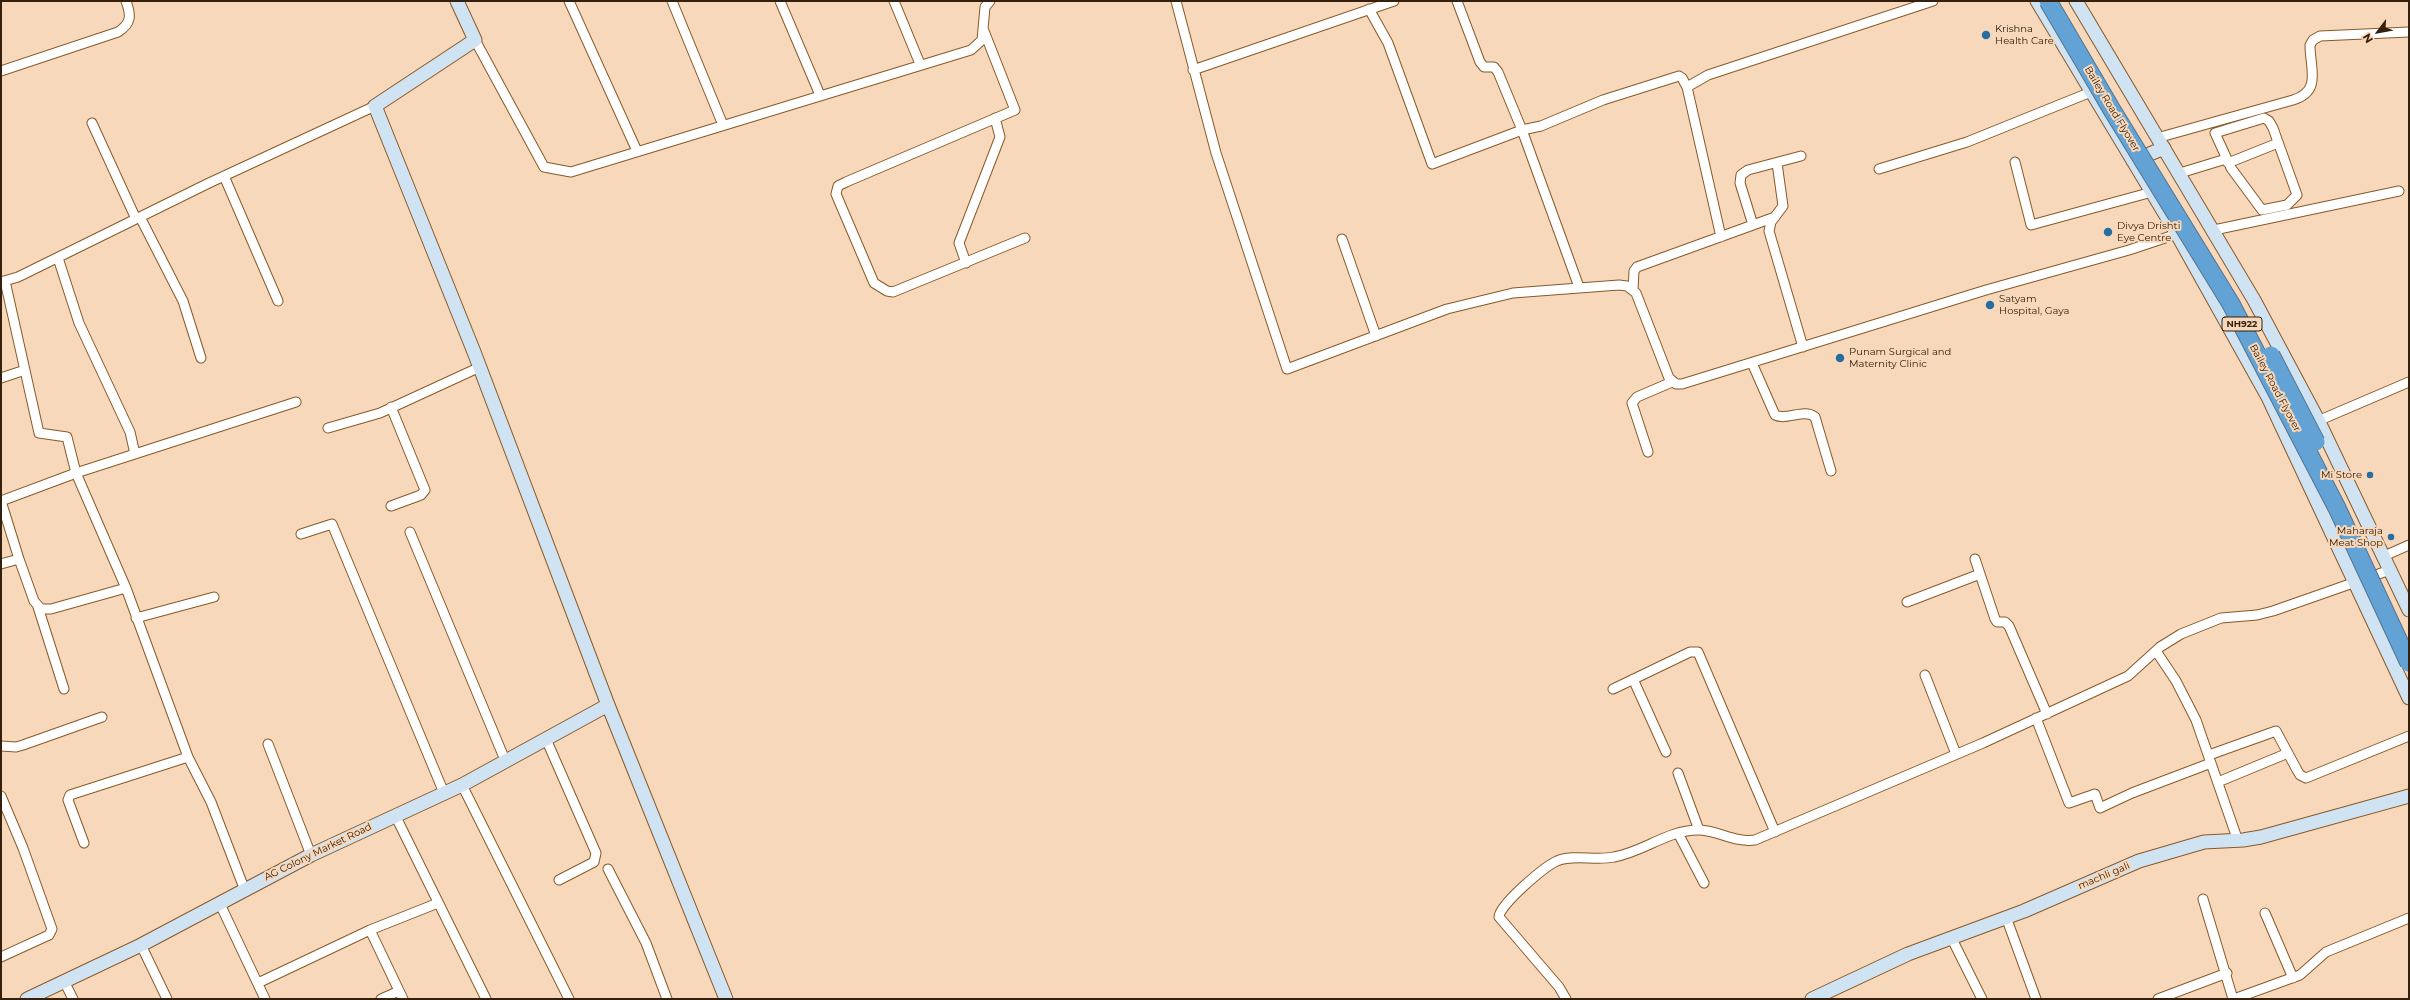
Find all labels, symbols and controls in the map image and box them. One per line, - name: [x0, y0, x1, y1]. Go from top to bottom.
- north arrow: [2358, 12, 2398, 52]
- place label: Krishna Health Care: [1995, 23, 2054, 46]
- marker: Krishna Health Care: [1980, 29, 1992, 41]
- text: N: [2360, 31, 2376, 46]
- street label: Bailey Road Flyover: [2082, 64, 2142, 154]
- place label: Divya Drishti Eye Centre: [2117, 220, 2180, 244]
- marker: Divya Drishti Eye Centre: [2102, 226, 2114, 238]
- place label: Satyam Hospital, Gaya: [1999, 293, 2069, 316]
- marker: Satyam Hospital, Gaya: [1984, 299, 1996, 311]
- road number: NH922: [2222, 317, 2262, 331]
- street label: Bailey Road Flyover: [2247, 342, 2303, 434]
- place label: Punam Surgical and Maternity Clinic: [1849, 346, 1951, 370]
- marker: Punam Surgical and Maternity Clinic: [1834, 352, 1846, 364]
- place label: Mi Store: [2321, 469, 2362, 481]
- marker: Mi Store: [2365, 470, 2375, 480]
- place label: Maharaja Meat Shop: [2329, 525, 2383, 548]
- marker: Maharaja Meat Shop: [2386, 532, 2396, 542]
- street label: AG Colony Market Road: [262, 821, 374, 883]
- street label: machli gali: [2076, 860, 2132, 892]

